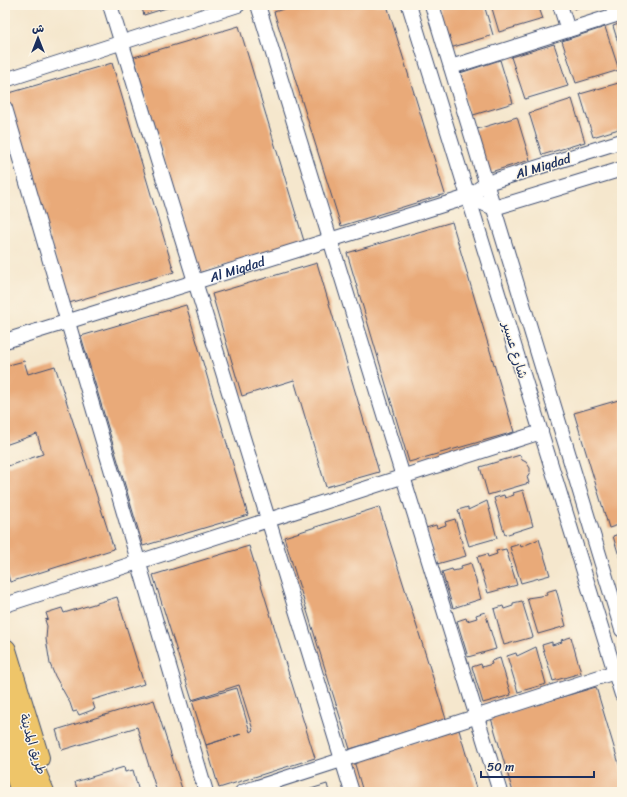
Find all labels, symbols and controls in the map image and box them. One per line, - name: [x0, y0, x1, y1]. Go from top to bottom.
- north arrow: [18, 18, 58, 58]
- text: ش: [32, 19, 44, 38]
- street label: Al Miqdad: [512, 146, 574, 186]
- street label: Al Miqdad: [206, 249, 268, 288]
- street label: شارع عسير: [495, 318, 535, 381]
- street label: طريق المدينة: [13, 711, 53, 777]
- scale bar: [481, 753, 594, 779]
- text: 50 m: [487, 756, 514, 778]

